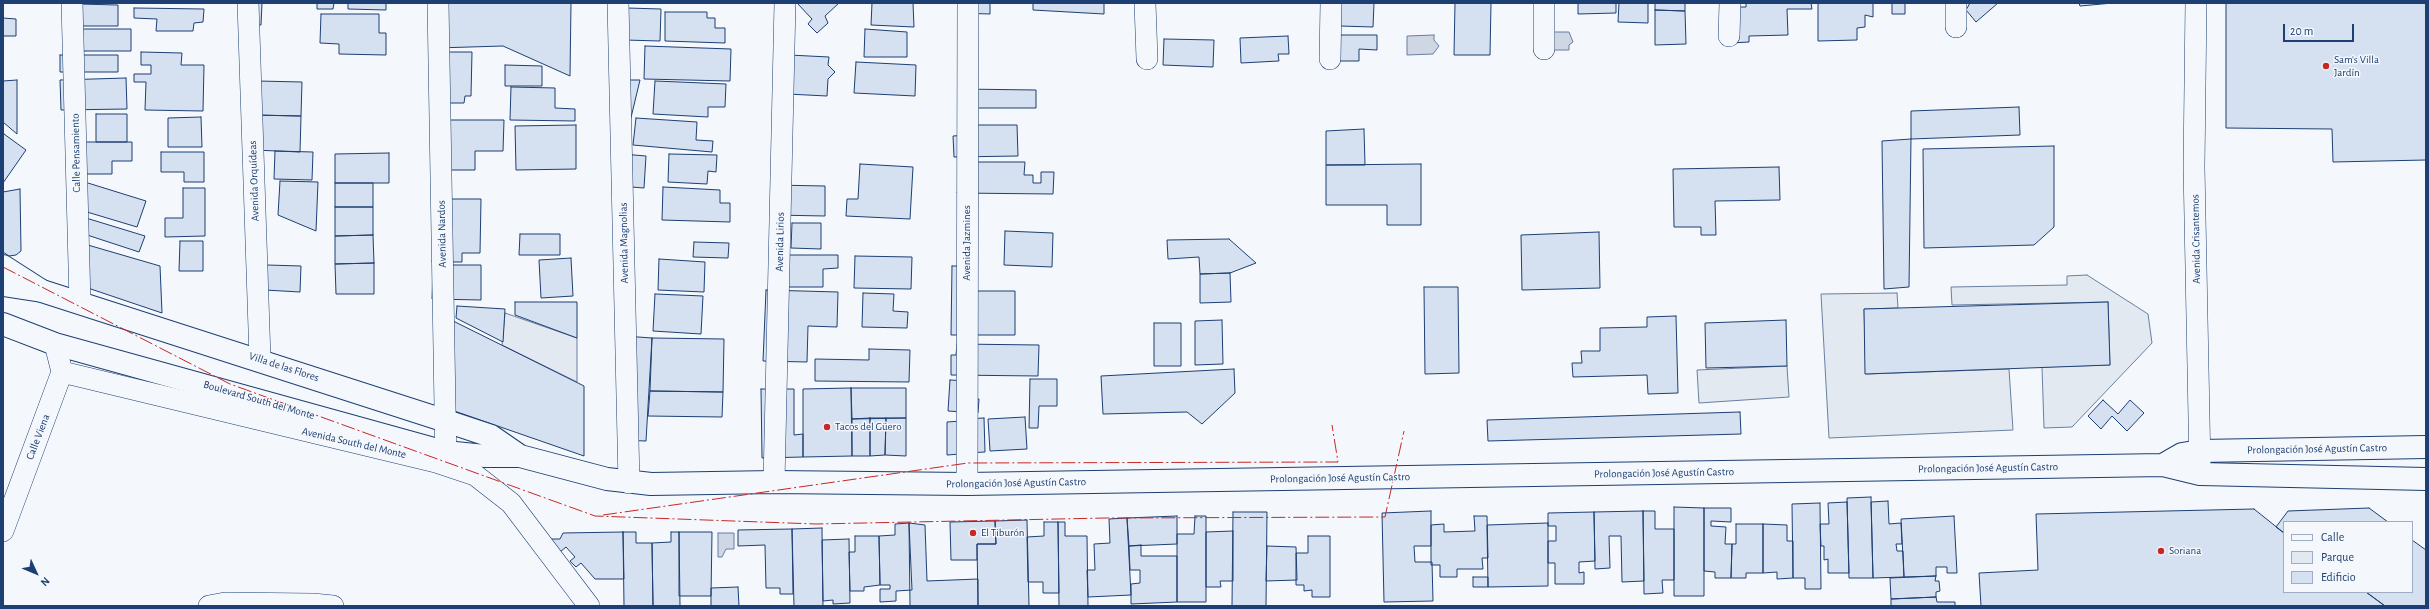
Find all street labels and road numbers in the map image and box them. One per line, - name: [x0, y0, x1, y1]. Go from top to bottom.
- street label: Calle Pensamiento: [69, 113, 83, 193]
- street label: Avenida Orquídeas: [246, 140, 262, 222]
- street label: Avenida Crisantemos: [2189, 194, 2203, 284]
- street label: Avenida Nardos: [435, 200, 449, 268]
- street label: Avenida Magnolias: [617, 202, 631, 284]
- street label: Avenida Jazmines: [960, 205, 974, 281]
- street label: Avenida Lirios: [773, 212, 787, 272]
- street label: Villa de las Flores: [247, 349, 321, 385]
- street label: Boulevard South del Monte: [202, 378, 316, 422]
- street label: Calle Viena: [23, 412, 53, 462]
- street label: Avenida South del Monte: [300, 425, 408, 461]
- street label: Prolongación José Agustín Castro: [2247, 441, 2387, 457]
- street label: Prolongación José Agustín Castro: [1918, 460, 2058, 476]
- street label: Prolongación José Agustín Castro: [1594, 465, 1734, 481]
- street label: Prolongación José Agustín Castro: [1270, 470, 1410, 486]
- street label: Prolongación José Agustín Castro: [946, 475, 1086, 491]

